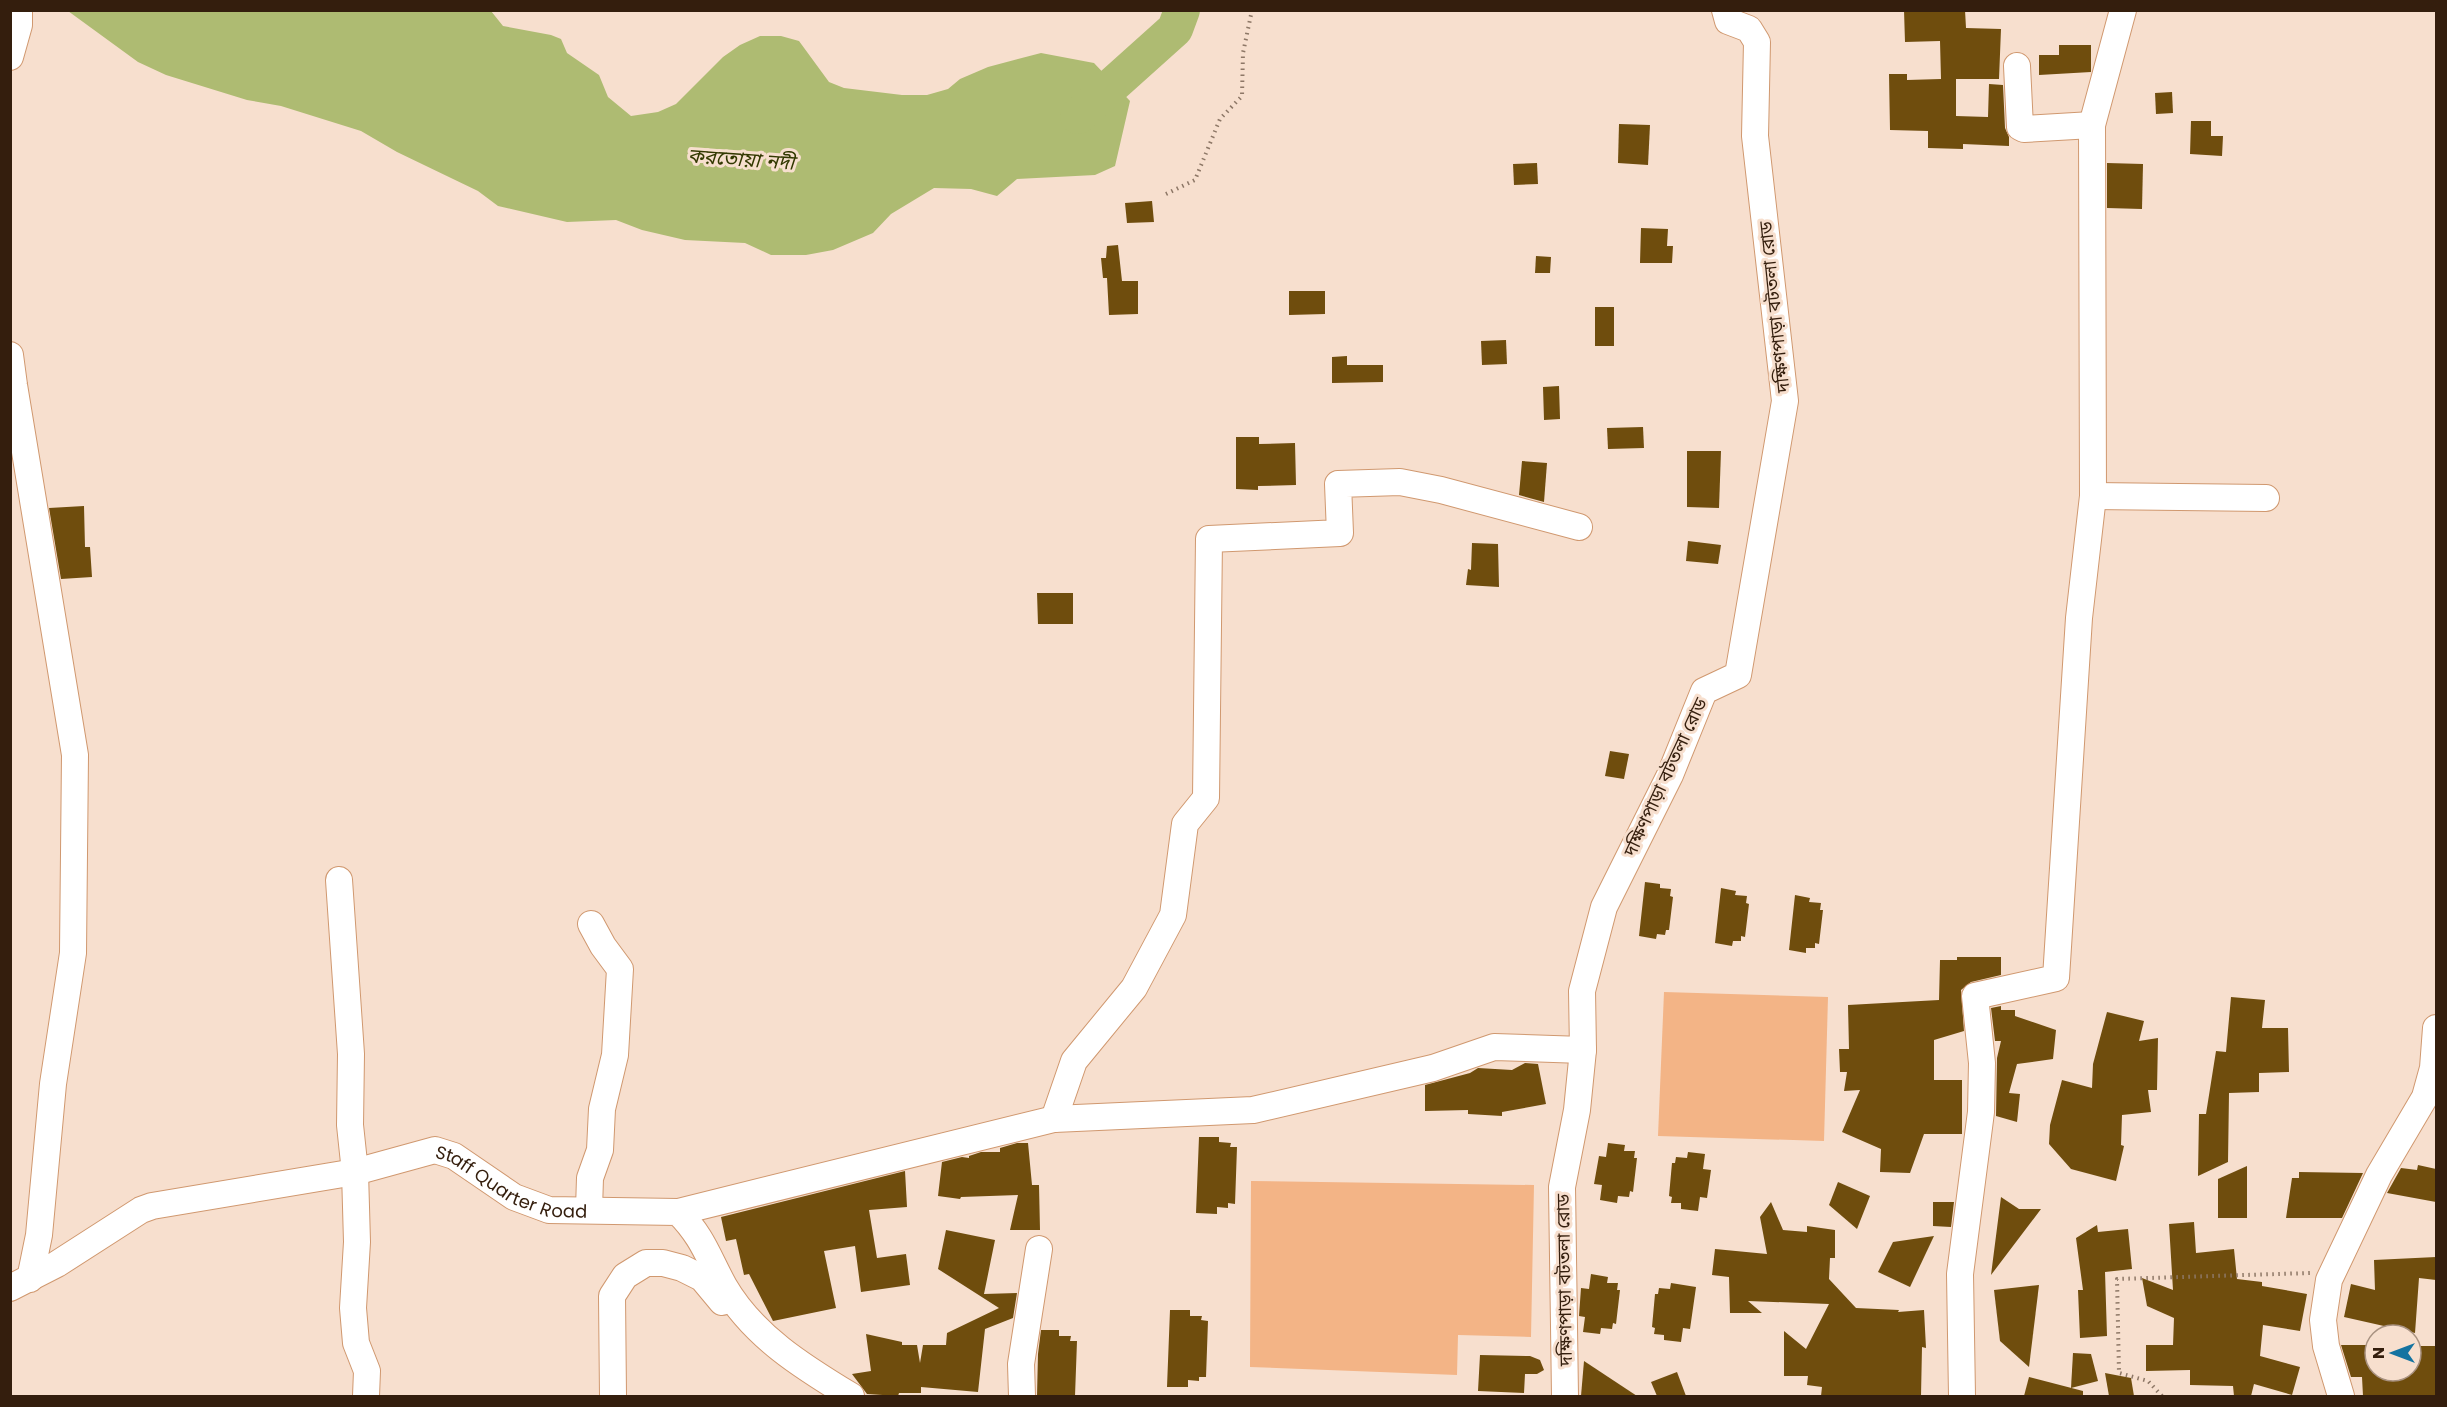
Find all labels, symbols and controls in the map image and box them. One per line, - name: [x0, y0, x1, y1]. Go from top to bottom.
- water label: করতোয়া নদী: [687, 141, 799, 177]
- street label: দক্ষিণপাড়া বটতলা রোড: [1753, 220, 1796, 395]
- street label: দক্ষিণপাড়া বটতলা রোড: [1617, 693, 1713, 861]
- street label: Staff Quarter Road: [433, 1139, 587, 1223]
- street label: দক্ষিণপাড়া বটতলা রোড: [1550, 1193, 1578, 1367]
- north arrow: [2363, 1323, 2423, 1383]
- text: N: [2367, 1347, 2390, 1359]

